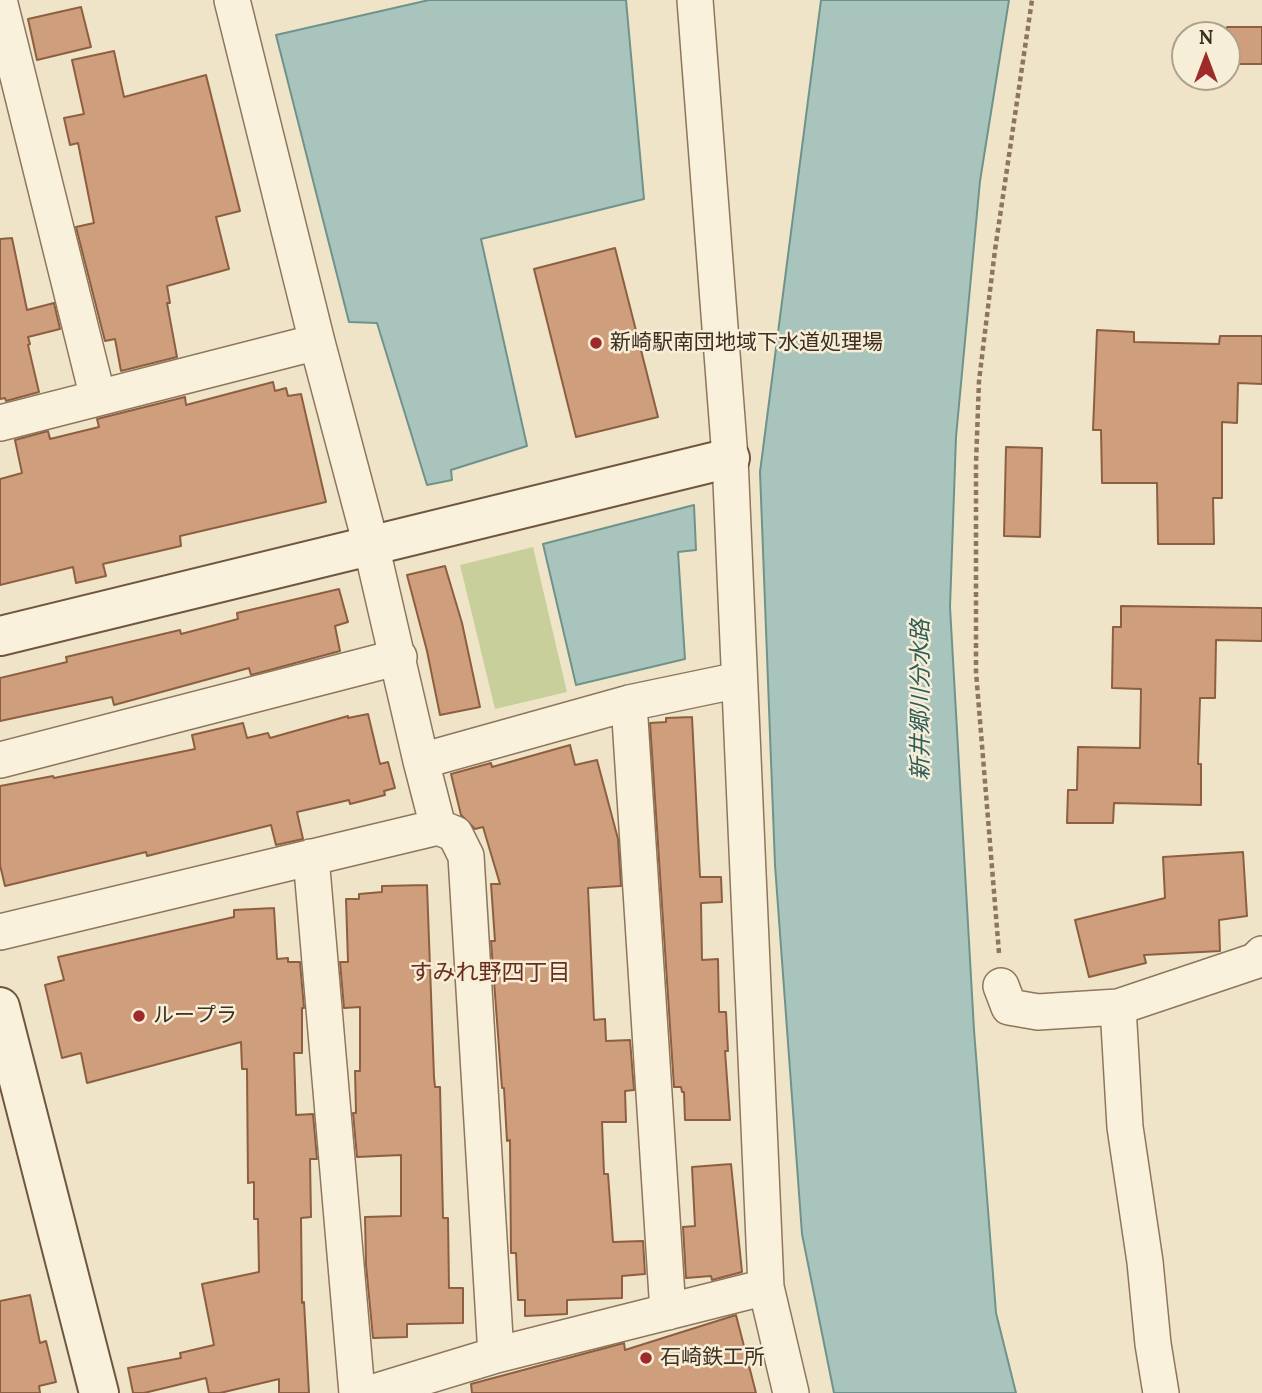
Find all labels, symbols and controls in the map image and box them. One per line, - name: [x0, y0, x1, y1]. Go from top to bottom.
- north arrow: [1171, 21, 1241, 91]
- text: N: [1199, 25, 1213, 49]
- place label: 新崎駅南団地域下水道処理場: [610, 330, 883, 356]
- marker: 新崎駅南団地域下水道処理場: [588, 335, 604, 351]
- water label: 新井郷川分水路: [907, 620, 935, 780]
- district label: すみれ野四丁目: [410, 959, 570, 987]
- place label: ループラ: [153, 1003, 237, 1029]
- marker: ループラ: [131, 1008, 147, 1024]
- place label: 石崎鉄工所: [660, 1345, 765, 1371]
- marker: 石崎鉄工所: [638, 1350, 654, 1366]

